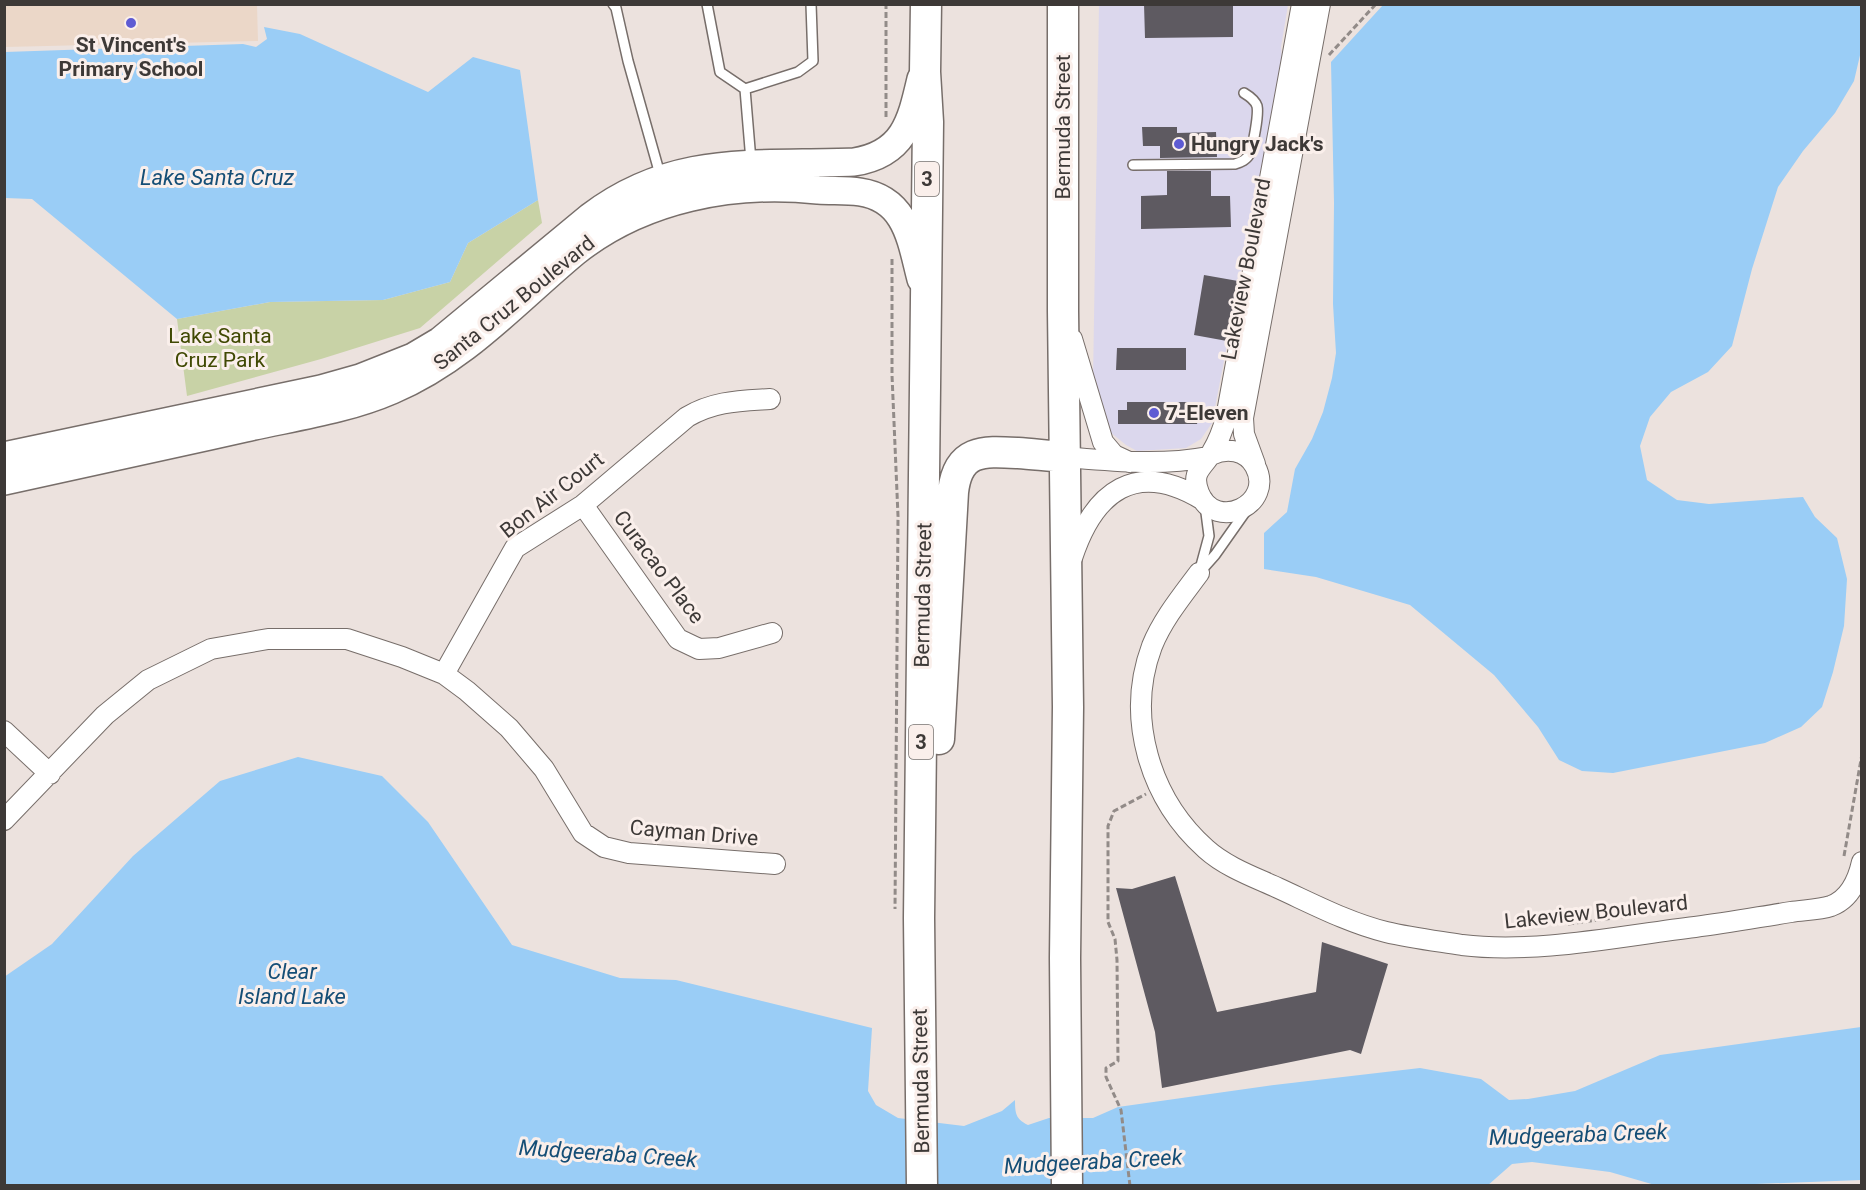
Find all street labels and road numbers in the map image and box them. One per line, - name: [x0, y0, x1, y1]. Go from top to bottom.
- street label: Bermuda Street: [1051, 54, 1075, 200]
- road number: 3: [915, 162, 939, 196]
- street label: Lakeview Boulevard: [1217, 176, 1275, 362]
- street label: Santa Cruz Boulevard: [429, 231, 599, 375]
- street label: Bon Air Court: [495, 447, 609, 543]
- street label: Curacao Place: [609, 506, 709, 628]
- street label: Bermuda Street: [910, 522, 936, 668]
- road number: 3: [909, 725, 933, 759]
- street label: Cayman Drive: [629, 815, 759, 851]
- street label: Lakeview Boulevard: [1503, 890, 1689, 934]
- street label: Bermuda Street: [908, 1008, 934, 1154]

